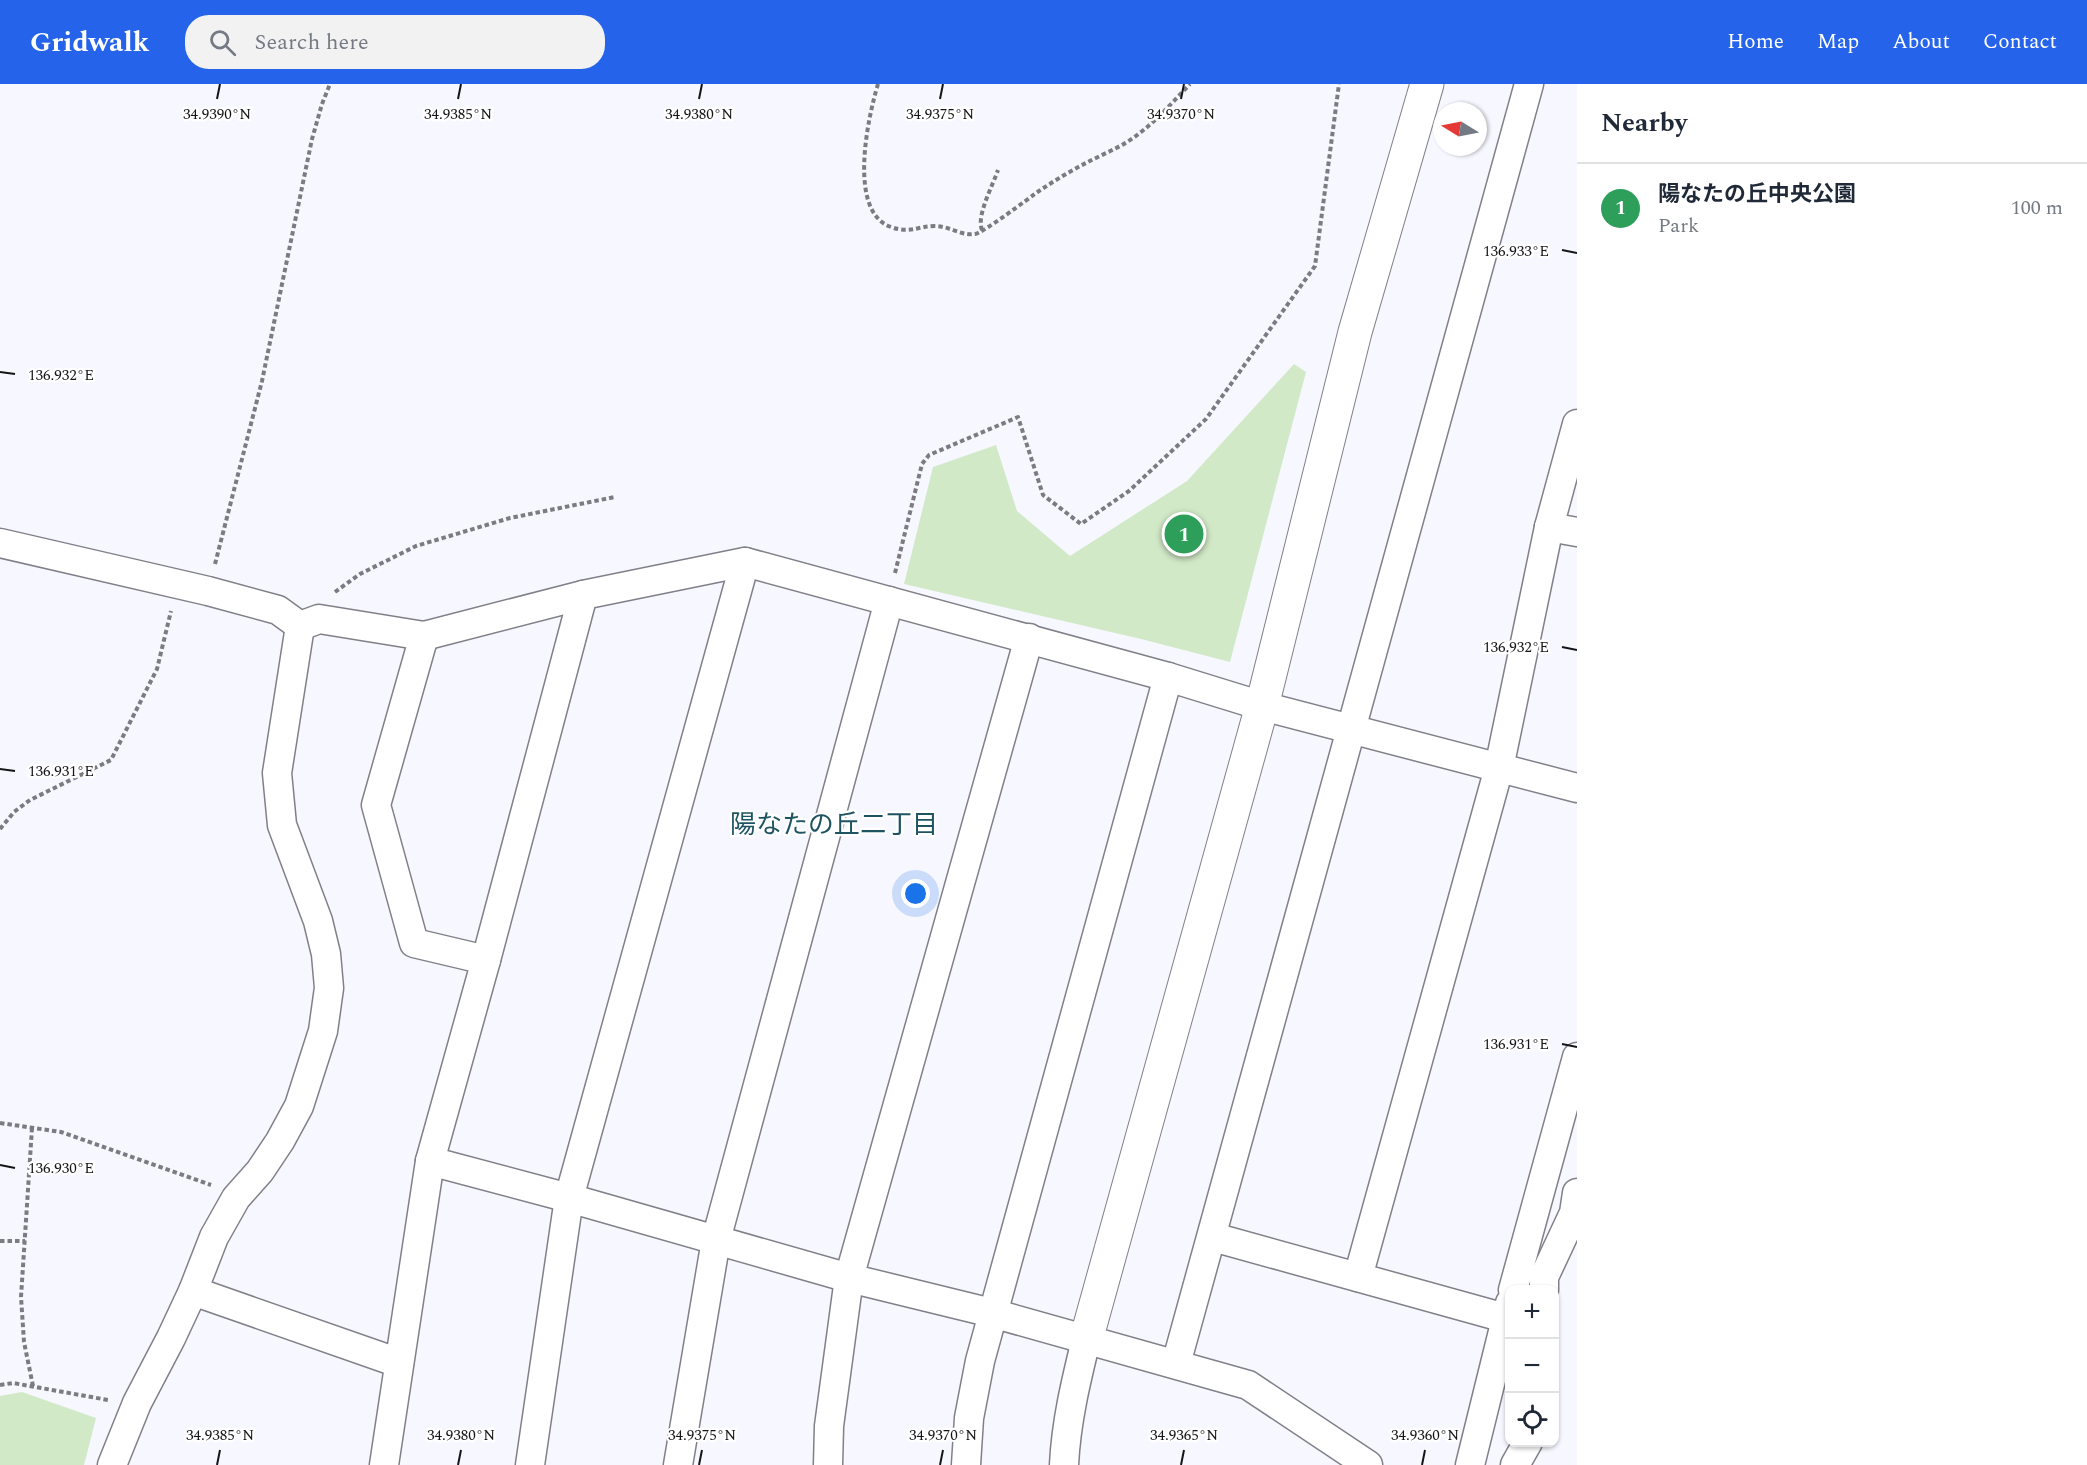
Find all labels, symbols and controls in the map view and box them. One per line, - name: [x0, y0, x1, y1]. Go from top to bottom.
- search box: [185, 15, 605, 69]
- text: Gridwalk: [30, 21, 149, 64]
- icon: search: [206, 26, 239, 59]
- text: Search here: [254, 26, 369, 59]
- text: Home: [1727, 26, 1784, 58]
- text: Map: [1817, 26, 1859, 58]
- text: About: [1892, 26, 1950, 58]
- text: Contact: [1983, 26, 2057, 58]
- north arrow: [1433, 102, 1487, 156]
- text: 34.9390°N: [183, 103, 251, 126]
- text: 34.9385°N: [424, 103, 492, 126]
- text: 34.9380°N: [665, 103, 733, 126]
- text: 34.9375°N: [906, 103, 974, 126]
- text: 34.9370°N: [1147, 103, 1215, 126]
- text: Nearby: [1601, 103, 1687, 143]
- text: 陽なたの丘中央公園: [1658, 178, 1856, 211]
- text: 1: [1615, 193, 1626, 223]
- text: 100 m: [2011, 193, 2063, 223]
- text: Park: [1658, 211, 1699, 241]
- text: 136.933°E: [1483, 240, 1549, 263]
- text: 136.932°E: [28, 364, 94, 387]
- pin: 1: [1164, 512, 1204, 556]
- text: 136.932°E: [1483, 636, 1549, 659]
- text: 136.931°E: [28, 760, 94, 783]
- district label: 陽なたの丘二丁目: [730, 805, 938, 845]
- your location: [901, 879, 930, 908]
- text: 136.931°E: [1483, 1033, 1549, 1056]
- text: 136.930°E: [28, 1157, 94, 1180]
- map controls: [1505, 1285, 1559, 1447]
- button: +: [1505, 1285, 1559, 1339]
- button: −: [1505, 1339, 1559, 1393]
- button: locate: [1505, 1393, 1559, 1447]
- text: 34.9385°N: [186, 1424, 254, 1447]
- text: 34.9380°N: [427, 1424, 495, 1447]
- text: 34.9375°N: [668, 1424, 736, 1447]
- text: 34.9370°N: [909, 1424, 977, 1447]
- text: 34.9365°N: [1150, 1424, 1218, 1447]
- text: 34.9360°N: [1391, 1424, 1459, 1447]

